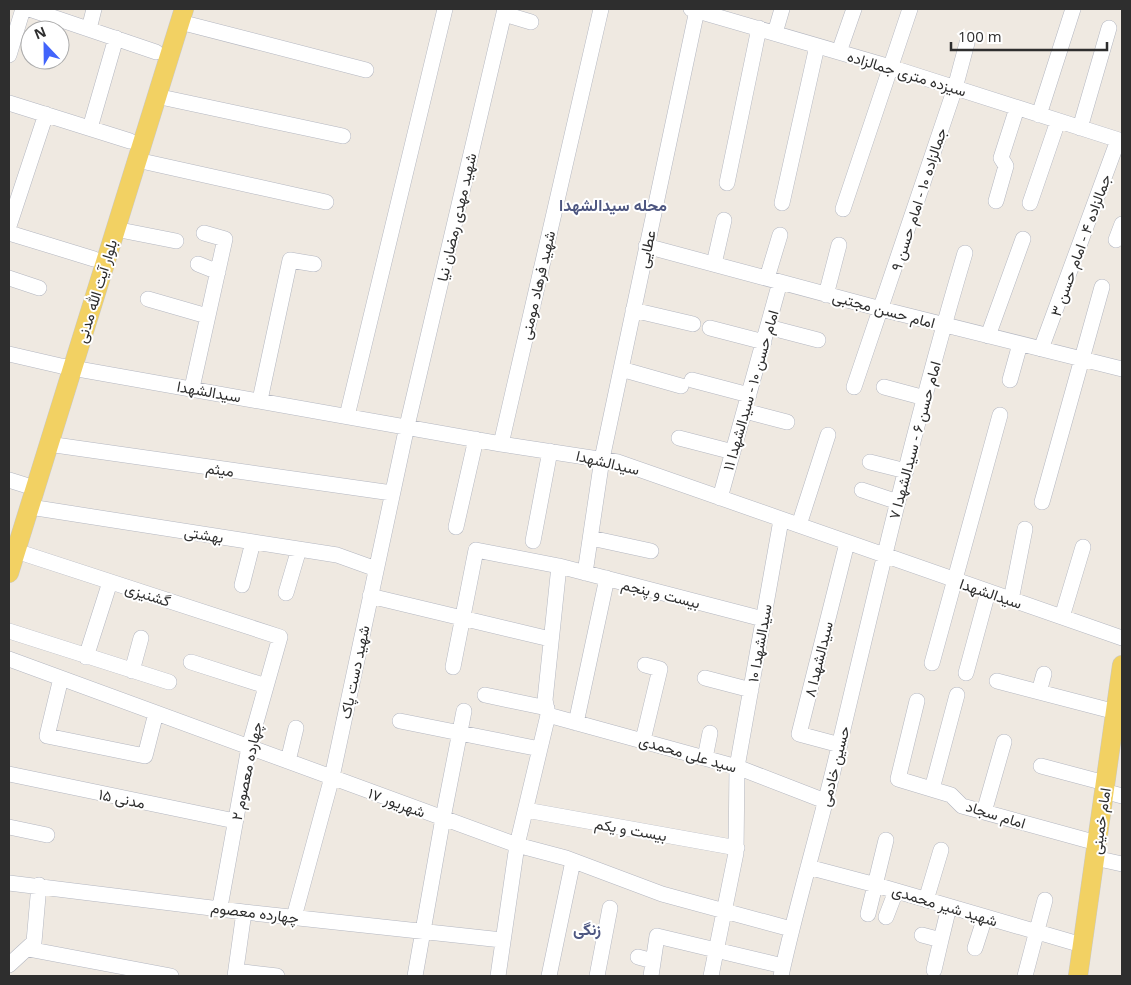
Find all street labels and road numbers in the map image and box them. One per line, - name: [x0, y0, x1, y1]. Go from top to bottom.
- street label: سیزده متری جمالزاده: [845, 45, 969, 102]
- street label: جمالزاده ۱۰ - امام حسن ۹: [885, 125, 952, 273]
- street label: شهید مهدی رمضان نیا: [432, 151, 481, 283]
- street label: جمالزاده ۴ - امام حسن ۳: [1045, 171, 1116, 319]
- street label: عطایی: [632, 228, 661, 270]
- street label: شهید فرهاد مومنی: [515, 229, 560, 342]
- street label: بلوار آیت الله مدنی: [71, 237, 122, 345]
- street label: امام حسن مجتبی: [830, 286, 938, 333]
- street label: امام حسن ۱۰ - سیدالشهدا ۱۱: [717, 307, 783, 473]
- street label: امام حسن ۶ - سیدالشهدا ۷: [883, 359, 946, 522]
- street label: سیدالشهدا: [175, 376, 243, 406]
- street label: سیدالشهدا: [574, 445, 642, 479]
- street label: میثم: [204, 457, 235, 482]
- street label: بهشتی: [183, 521, 225, 548]
- street label: سیدالشهدا: [957, 573, 1025, 613]
- street label: بیست و پنجم: [619, 574, 702, 613]
- street label: گشنیزی: [122, 577, 174, 612]
- street label: سیدالشهدا ۱۰: [742, 602, 776, 684]
- street label: سیدالشهدا ۸: [799, 619, 837, 699]
- street label: شهید دست پاک: [334, 623, 375, 721]
- street label: چهارده معصوم ۲: [226, 720, 267, 822]
- street label: حسین خادمی: [814, 724, 855, 809]
- street label: سید علی محمدی: [637, 730, 739, 778]
- street label: ۱۷ شهریور: [366, 782, 429, 822]
- street label: مدنی ۱۵: [97, 783, 147, 814]
- street label: امام خمینی: [1085, 786, 1116, 856]
- street label: امام سجاد: [963, 795, 1028, 833]
- street label: بیست و یکم: [593, 813, 669, 846]
- street label: شهید شیر محمدی: [889, 879, 1000, 932]
- street label: چهارده معصوم: [210, 897, 300, 928]

